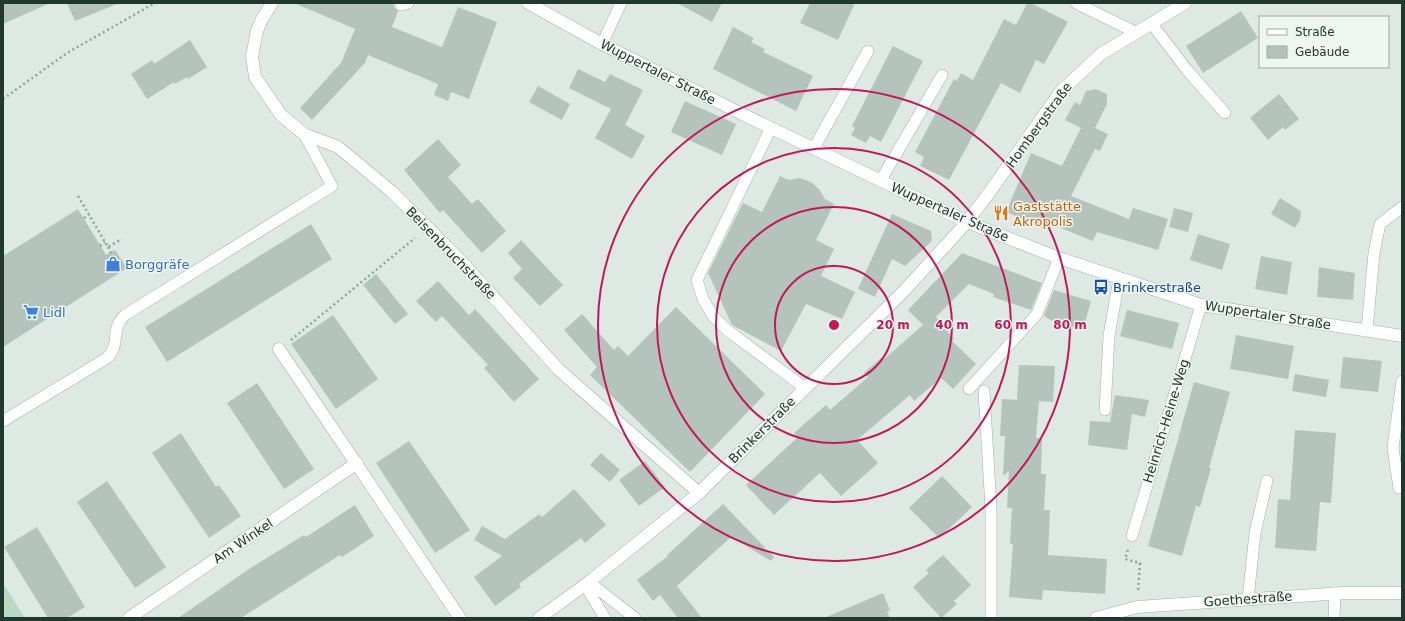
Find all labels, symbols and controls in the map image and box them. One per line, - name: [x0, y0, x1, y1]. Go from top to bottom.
- legend: [1259, 16, 1389, 68]
- text: Straße: [1295, 25, 1335, 39]
- street label: Wuppertaler Straße: [598, 36, 718, 108]
- text: Gebäude: [1295, 45, 1349, 59]
- street label: Hombergstraße: [1003, 80, 1075, 170]
- street label: Wuppertaler Straße: [889, 179, 1011, 245]
- place label: Gaststätte Akropolis: [1013, 199, 1081, 229]
- street label: Beisenbruchstraße: [403, 204, 499, 302]
- restaurant icon: Gaststätte Akropolis: [992, 204, 1010, 222]
- shop icon: Borggräfe: [104, 255, 122, 273]
- place label: Borggräfe: [125, 257, 189, 272]
- bus stop icon: Brinkerstraße: [1092, 278, 1110, 296]
- place label: Brinkerstraße: [1113, 280, 1201, 295]
- street label: Wuppertaler Straße: [1204, 298, 1332, 332]
- supermarket icon: Lidl: [22, 303, 40, 321]
- place label: Lidl: [43, 305, 66, 320]
- centre of rings: [827, 318, 841, 332]
- text: 20 m: [876, 318, 910, 332]
- text: 40 m: [935, 318, 969, 332]
- text: 60 m: [994, 318, 1028, 332]
- text: 80 m: [1053, 318, 1087, 332]
- street label: Heinrich-Heine-Weg: [1140, 357, 1192, 485]
- street label: Brinkerstraße: [726, 394, 798, 466]
- street label: Am Winkel: [210, 516, 276, 566]
- street label: Goethestraße: [1203, 588, 1293, 610]

